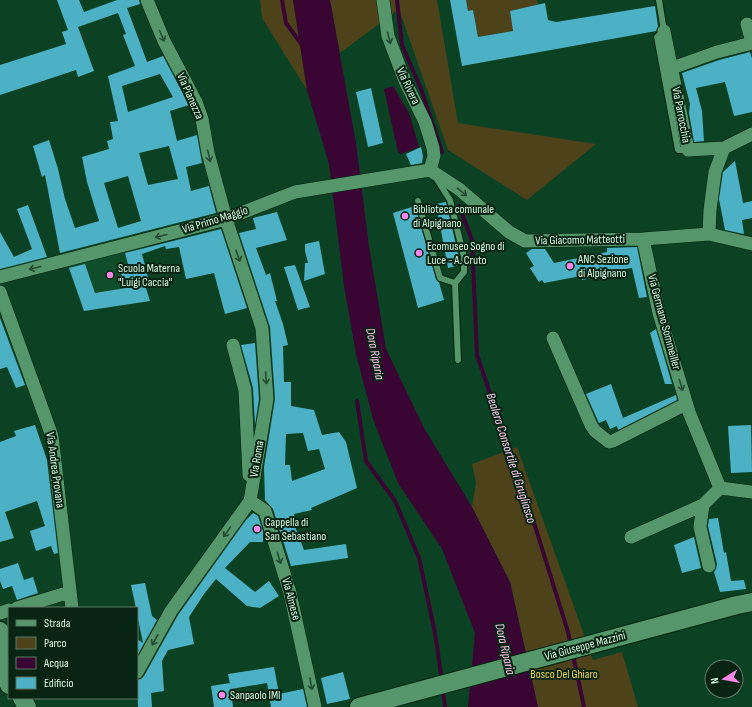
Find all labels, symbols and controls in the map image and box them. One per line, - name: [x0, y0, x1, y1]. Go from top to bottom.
- one-way arrow: [159, 29, 166, 41]
- one-way arrow: [386, 32, 393, 45]
- street label: Via Rivera: [393, 65, 423, 107]
- street label: Via Pianezza: [173, 70, 207, 122]
- street label: Via Parrocchia: [668, 86, 694, 145]
- one-way arrow: [206, 149, 214, 162]
- one-way arrow: [457, 188, 468, 197]
- place label: Biblioteca comunale di Alpignano: [413, 202, 494, 231]
- street label: Via Primo Maggio: [180, 203, 250, 237]
- marker: Biblioteca comunale di Alpignano: [400, 211, 410, 221]
- one-way arrow: [155, 232, 168, 240]
- street label: Via Giacomo Matteotti: [535, 232, 625, 248]
- place label: Ecomuseo Sogno di Luce - A. Cruto: [427, 239, 504, 268]
- marker: Ecomuseo Sogno di Luce - A. Cruto: [414, 248, 424, 258]
- one-way arrow: [235, 250, 242, 263]
- place label: ANC Sezione di Alpignano: [577, 252, 629, 281]
- place label: Scuola Materna "Luigi Caccia": [118, 261, 180, 290]
- marker: ANC Sezione di Alpignano: [565, 261, 575, 271]
- one-way arrow: [29, 264, 42, 272]
- marker: Scuola Materna "Luigi Caccia": [105, 270, 115, 280]
- street label: Via Germano Sommeiller: [644, 273, 684, 372]
- water label: Dora Riparia: [362, 327, 388, 382]
- one-way arrow: [262, 371, 269, 384]
- one-way arrow: [678, 379, 685, 392]
- water label: Bealera Consortile di Grugliasco: [482, 391, 540, 526]
- street label: Via Andrea Provana: [42, 431, 68, 509]
- street label: Via Roma: [246, 439, 268, 478]
- place label: Cappella di San Sebastiano: [265, 515, 326, 544]
- marker: Cappella di San Sebastiano: [252, 524, 262, 534]
- one-way arrow: [223, 527, 231, 538]
- one-way arrow: [276, 551, 283, 564]
- street label: Via Almese: [278, 576, 304, 622]
- legend: [8, 607, 138, 699]
- text: Strada: [44, 616, 71, 631]
- water label: Dora Riparia: [491, 622, 519, 677]
- street label: Via Giuseppe Mazzini: [543, 628, 627, 664]
- one-way arrow: [150, 634, 158, 646]
- text: Parco: [44, 636, 67, 651]
- text: Acqua: [43, 656, 69, 671]
- north arrow: [704, 659, 744, 699]
- park label: Bosco Del Ghiaro: [530, 667, 598, 682]
- text: Edificio: [44, 676, 73, 691]
- one-way arrow: [307, 677, 315, 690]
- text: N: [708, 677, 722, 685]
- place label: Sanpaolo IMI: [230, 688, 281, 703]
- marker: Sanpaolo IMI: [217, 690, 227, 700]

